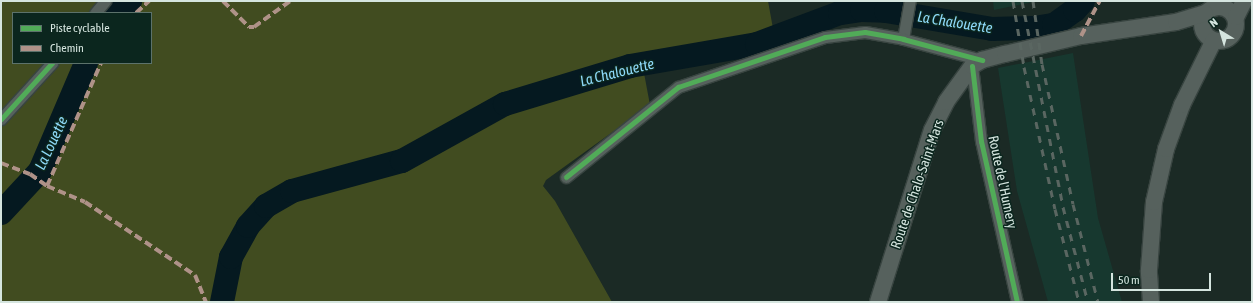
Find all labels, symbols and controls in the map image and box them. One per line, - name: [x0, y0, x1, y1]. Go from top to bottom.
- water label: La Chalouette: [916, 7, 994, 37]
- legend: [12, 12, 152, 64]
- north arrow: [1201, 12, 1241, 52]
- text: N: [1207, 16, 1220, 29]
- text: Piste cyclable: [50, 21, 110, 35]
- text: Chemin: [50, 41, 84, 55]
- water label: La Chalouette: [578, 54, 656, 90]
- water label: La Louette: [31, 113, 71, 173]
- street label: Route de Chalo-Saint-Mars: [887, 117, 947, 251]
- street label: Route de l'Humery: [985, 134, 1021, 230]
- scale bar: [1113, 265, 1213, 291]
- text: 50 m: [1118, 273, 1140, 287]

